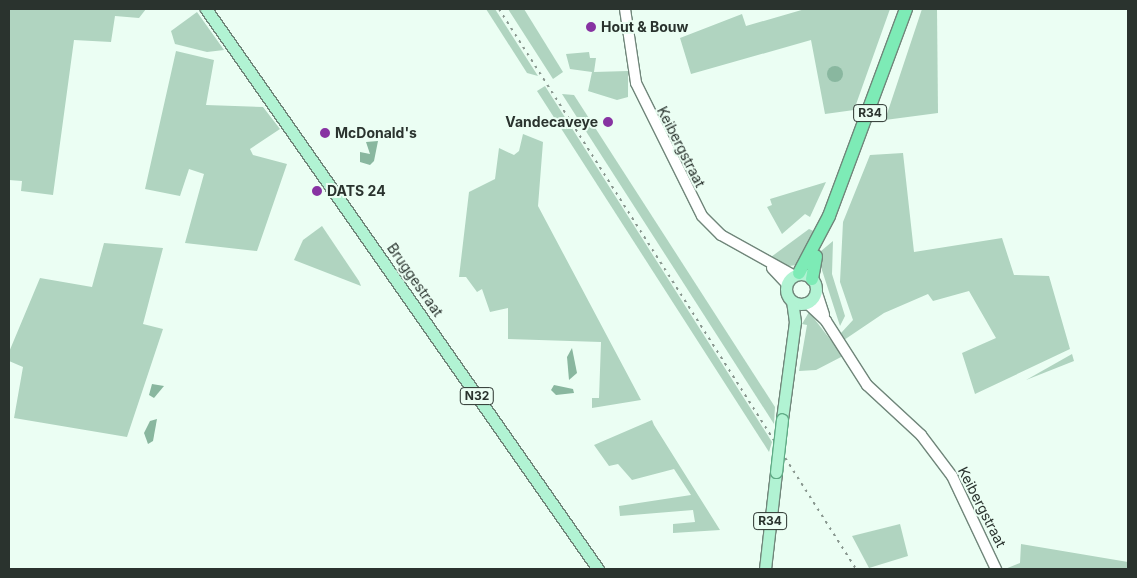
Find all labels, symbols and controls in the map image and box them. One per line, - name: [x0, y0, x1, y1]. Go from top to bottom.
- place label: Hout & Bouw: [601, 19, 688, 35]
- marker: Hout & Bouw: [585, 21, 597, 33]
- street label: Keibergstraat: [653, 104, 709, 190]
- road number: R34: [852, 104, 888, 122]
- place label: Vandecaveye: [505, 114, 598, 130]
- marker: Vandecaveye: [602, 116, 614, 128]
- place label: McDonald's: [335, 125, 417, 141]
- marker: McDonald's: [319, 127, 331, 139]
- place label: DATS 24: [327, 183, 386, 199]
- marker: DATS 24: [311, 185, 323, 197]
- street label: Bruggestraat: [384, 240, 446, 320]
- road number: N32: [460, 386, 494, 406]
- street label: Keibergstraat: [954, 464, 1010, 550]
- road number: R34: [752, 512, 788, 530]

